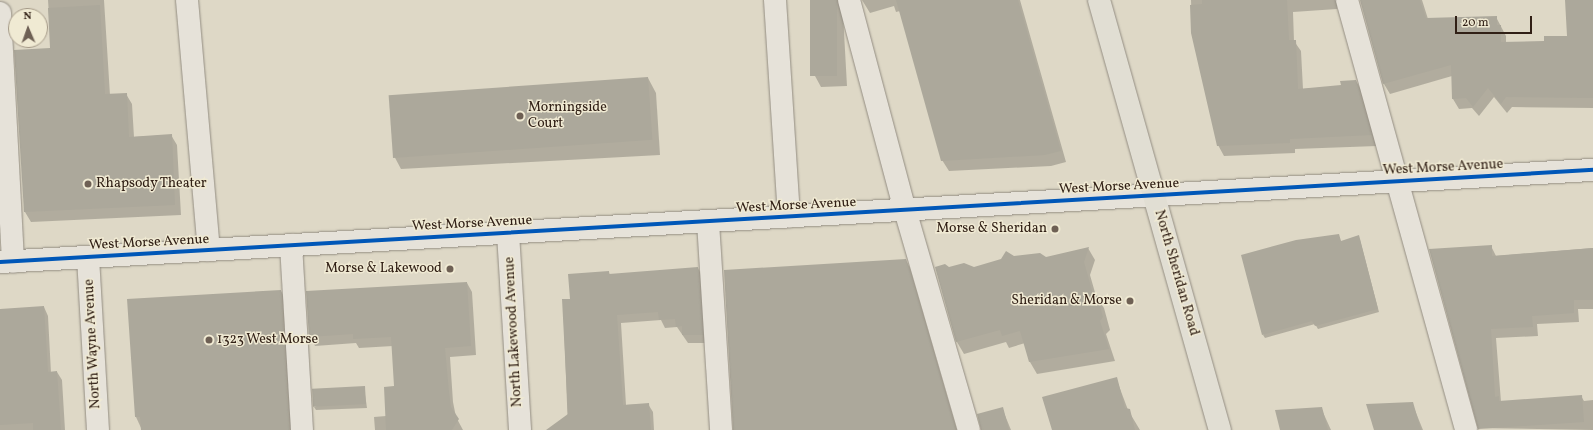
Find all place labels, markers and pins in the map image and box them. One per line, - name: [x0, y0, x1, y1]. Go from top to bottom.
- place label: Morningside Court: [528, 100, 607, 132]
- marker: Morningside Court: [515, 111, 525, 121]
- place label: Rhapsody Theater: [96, 176, 208, 192]
- marker: Rhapsody Theater: [83, 179, 93, 189]
- place label: Morse & Sheridan: [936, 221, 1047, 237]
- marker: Morse & Sheridan: [1050, 224, 1060, 234]
- place label: Morse & Lakewood: [325, 261, 442, 277]
- marker: Morse & Lakewood: [445, 264, 455, 274]
- place label: Sheridan & Morse: [1011, 293, 1122, 309]
- marker: Sheridan & Morse: [1125, 296, 1135, 306]
- place label: 1323 West Morse: [217, 332, 319, 348]
- marker: 1323 West Morse: [204, 335, 214, 345]

